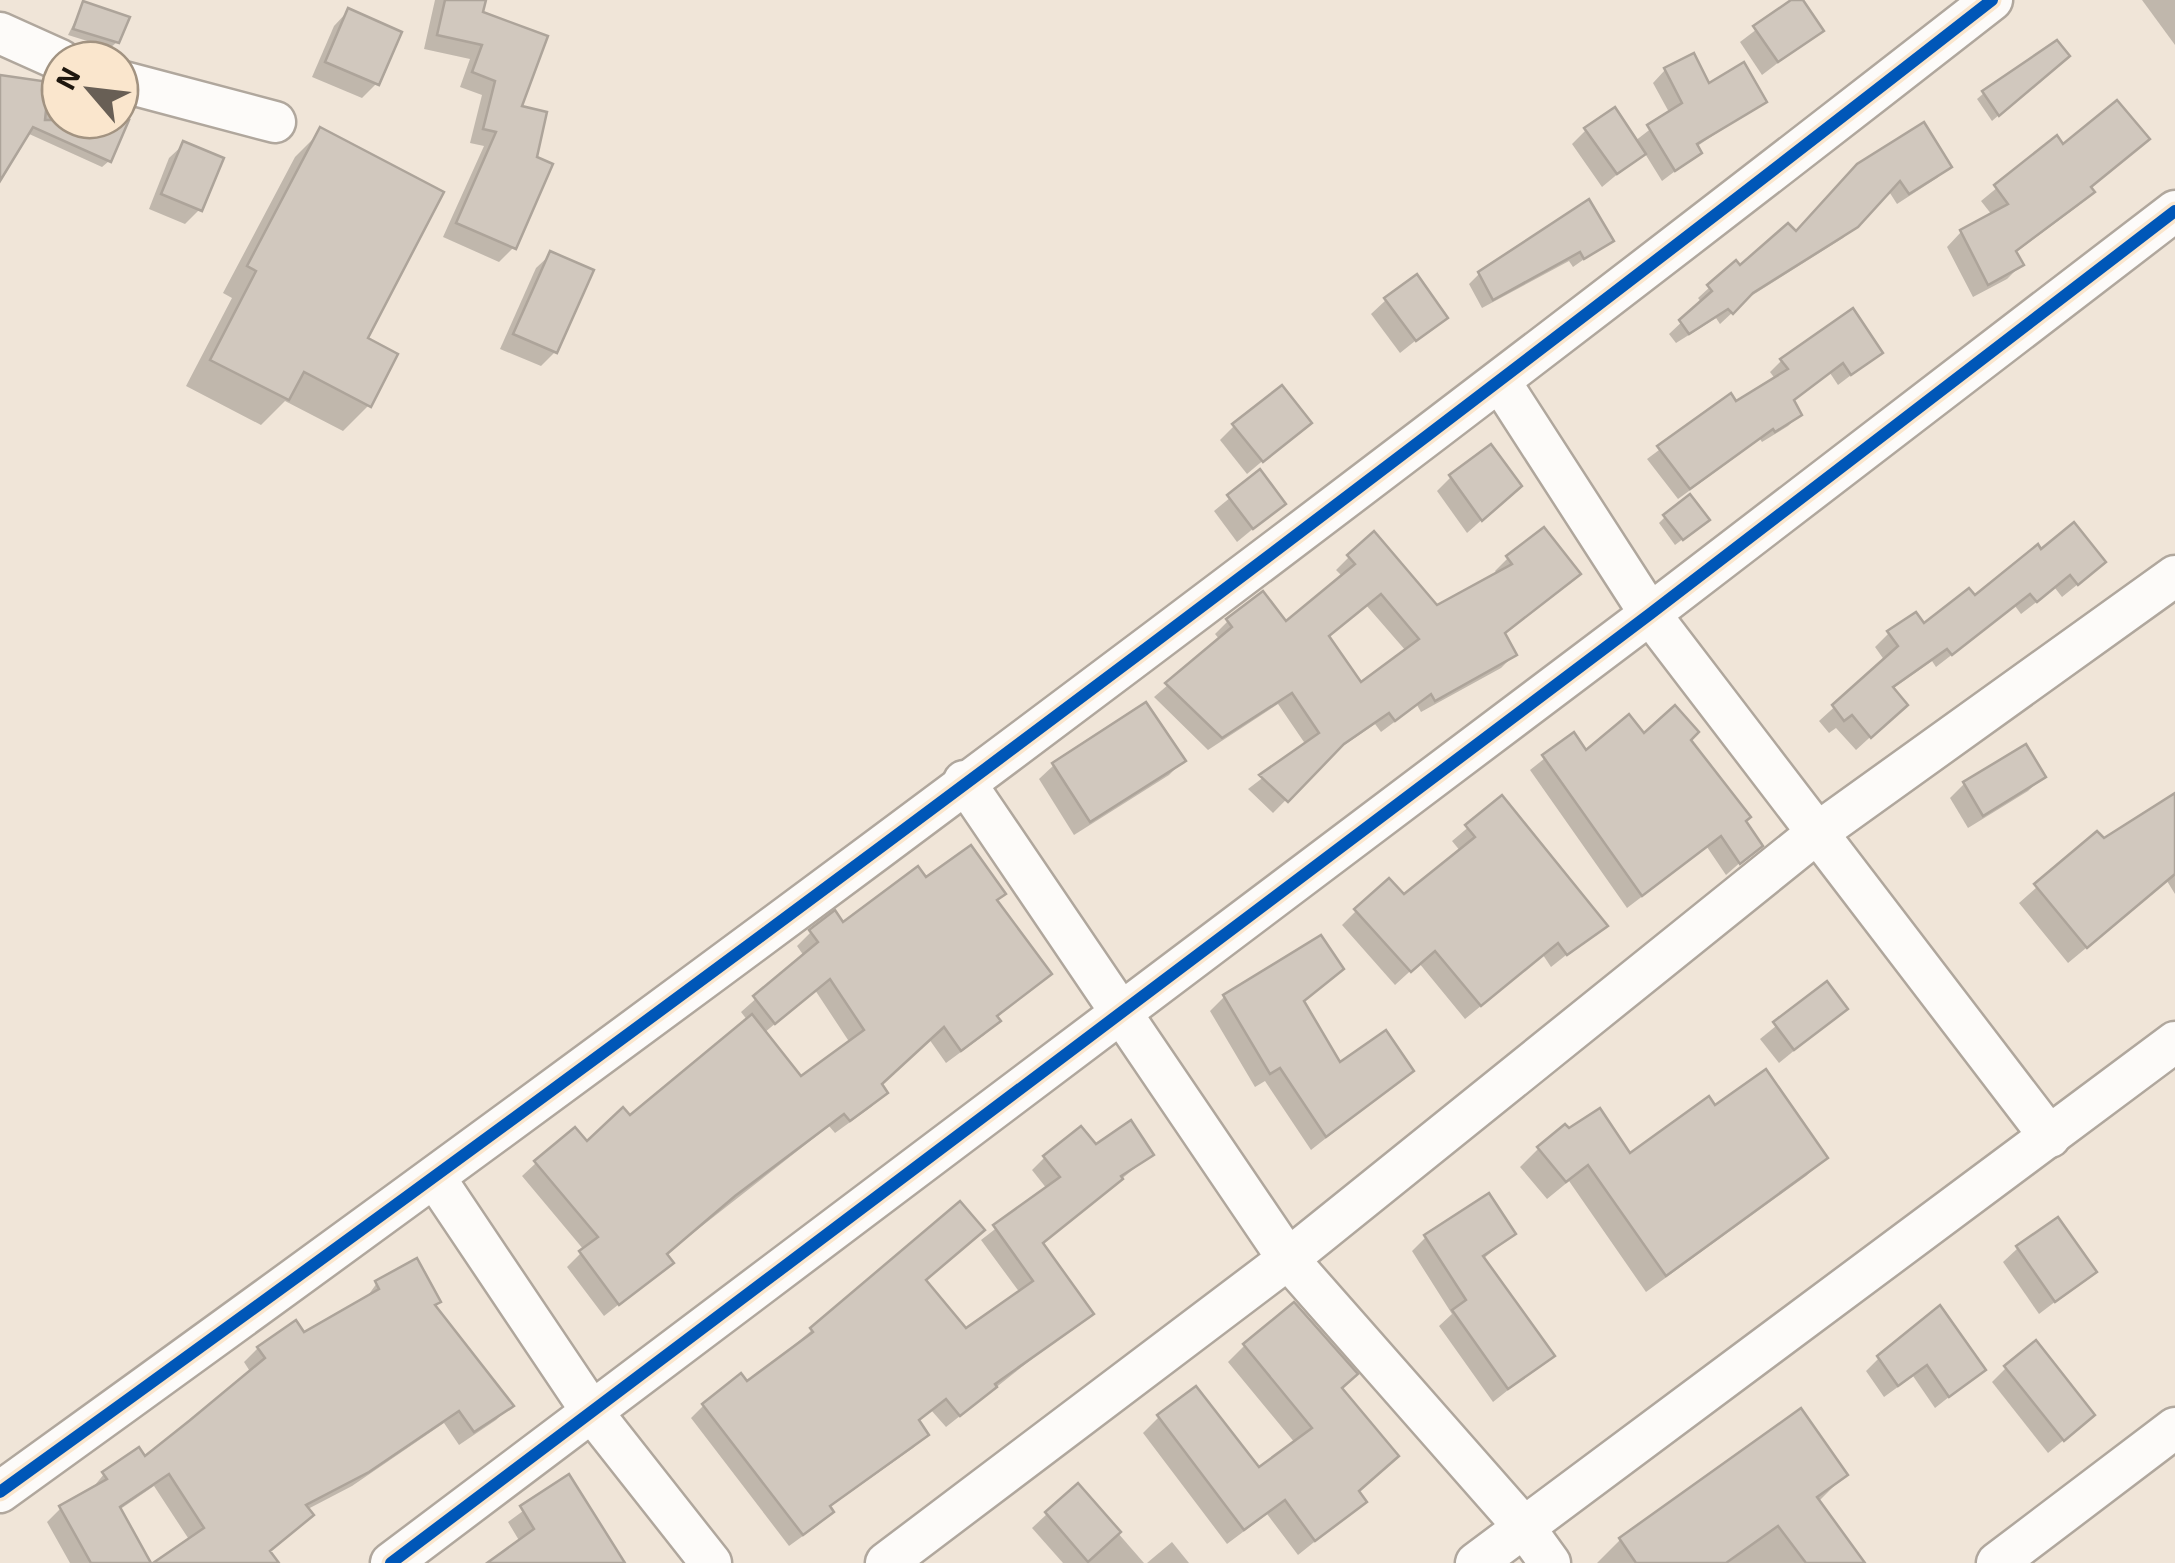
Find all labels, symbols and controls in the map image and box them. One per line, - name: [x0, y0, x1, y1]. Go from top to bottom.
- north arrow: [40, 40, 140, 140]
- text: N: [47, 61, 87, 95]

